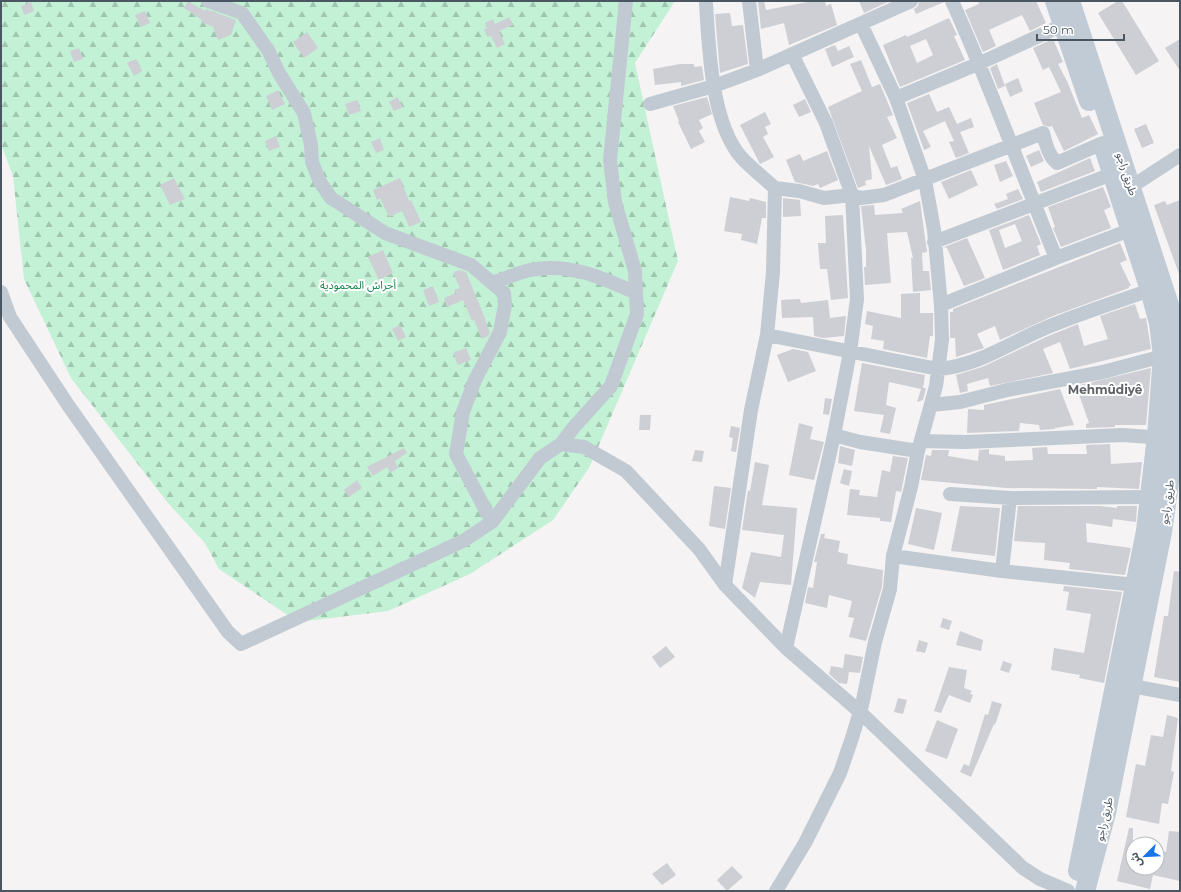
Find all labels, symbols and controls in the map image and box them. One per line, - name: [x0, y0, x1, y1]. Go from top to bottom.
- scale bar: [1037, 16, 1124, 42]
- text: 50 m: [1043, 22, 1074, 37]
- street label: طريق راجو: [1113, 151, 1141, 197]
- park label: أحراش المحمودية: [320, 278, 396, 292]
- district label: Mehmûdiyê: [1068, 382, 1143, 397]
- street label: طريق راجو: [1157, 479, 1177, 525]
- street label: طريق راجو: [1092, 796, 1116, 842]
- north arrow: [1125, 836, 1165, 876]
- text: ش: [1126, 850, 1145, 870]

